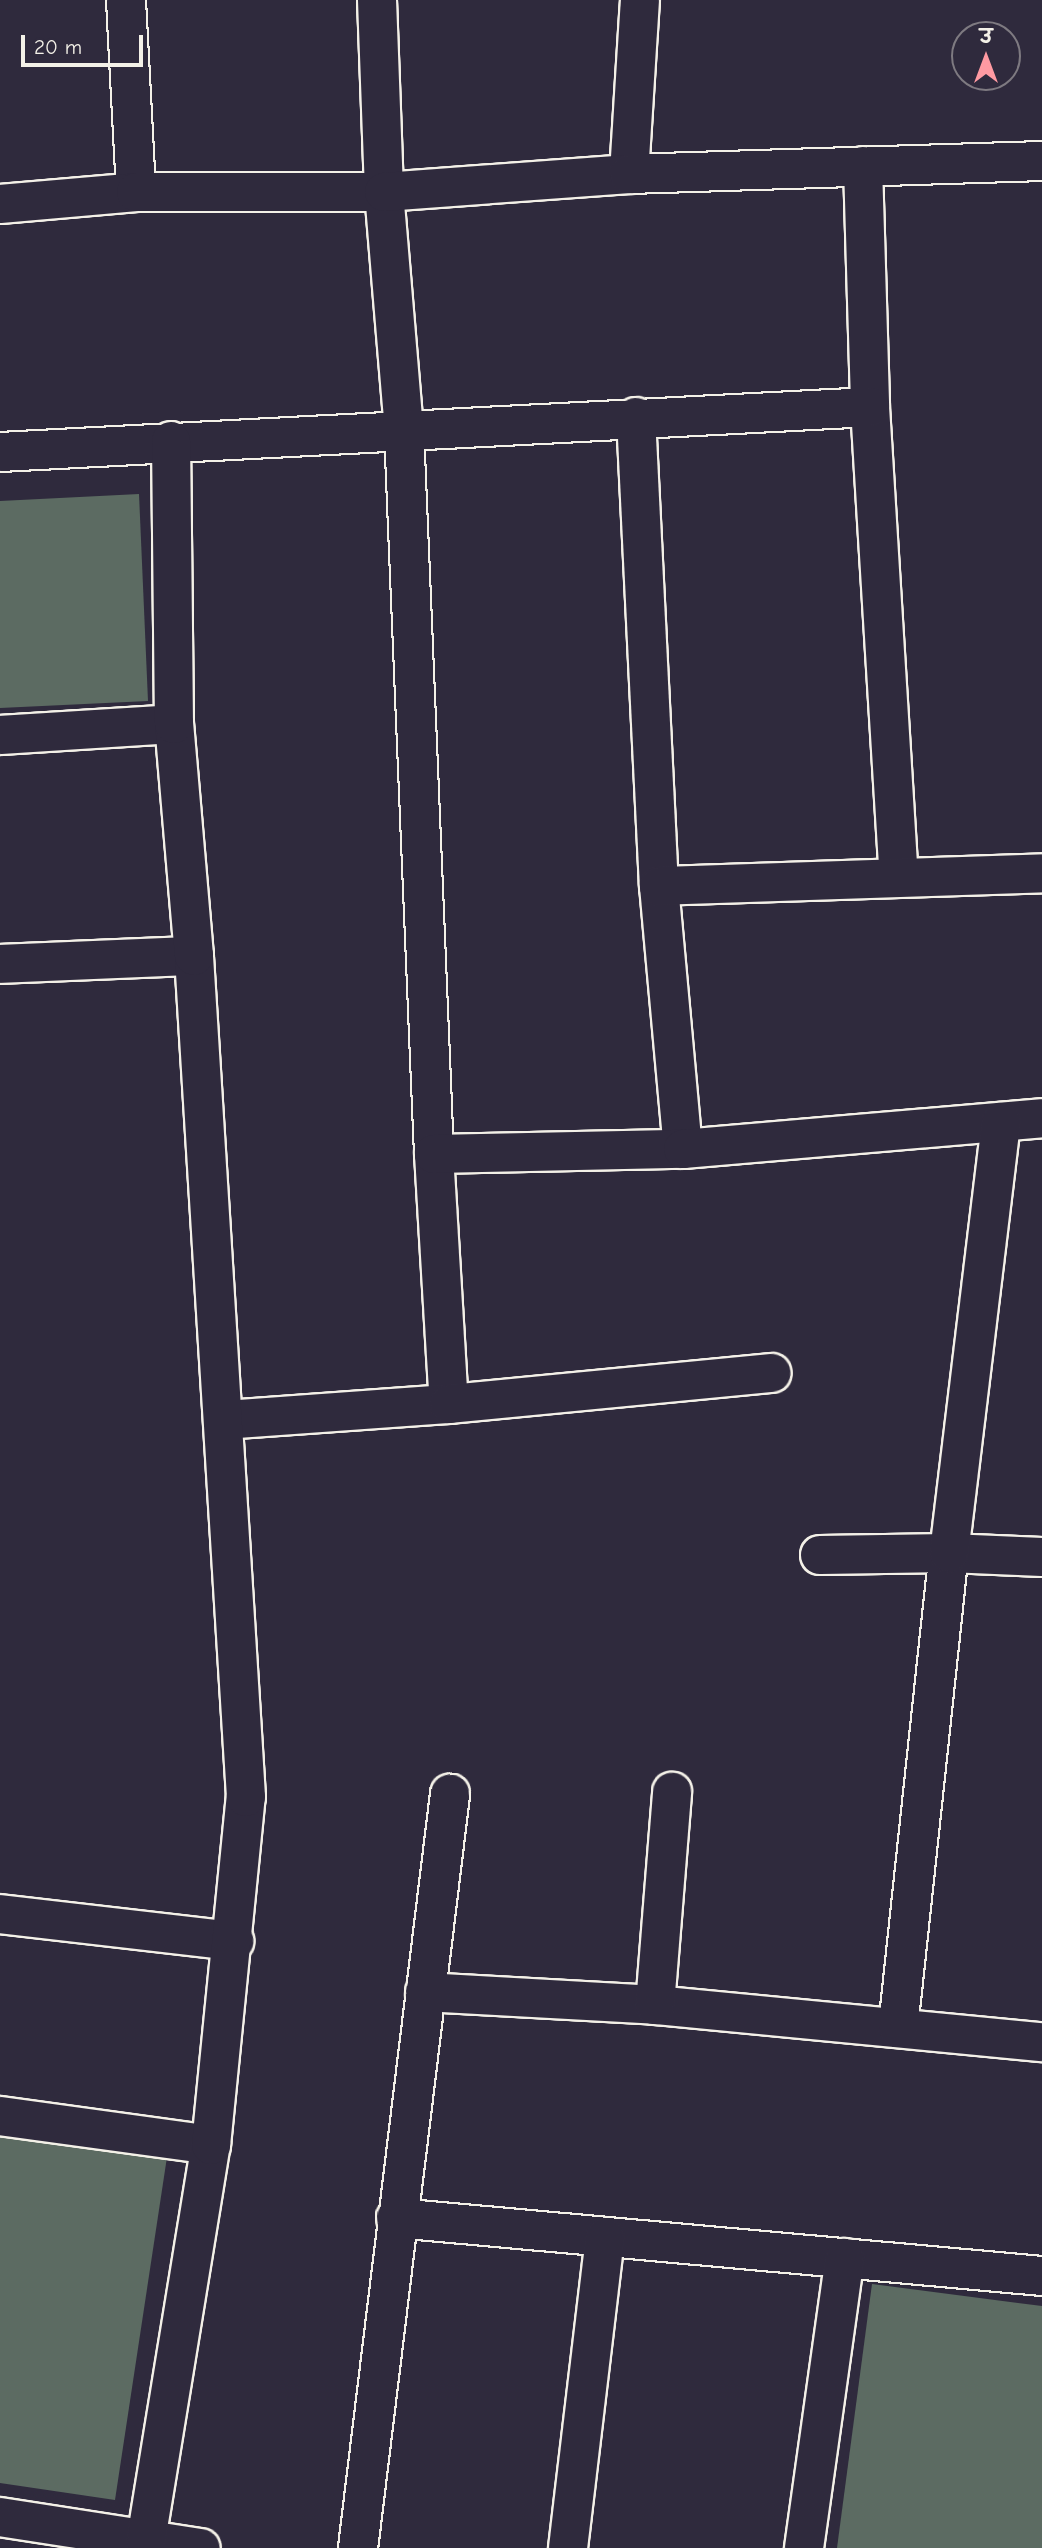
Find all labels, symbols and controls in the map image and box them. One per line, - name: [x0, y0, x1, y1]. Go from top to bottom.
- scale bar: [24, 21, 147, 65]
- north arrow: [951, 21, 1021, 91]
- text: उ: [980, 26, 992, 48]
- text: 20 m: [34, 35, 82, 59]

